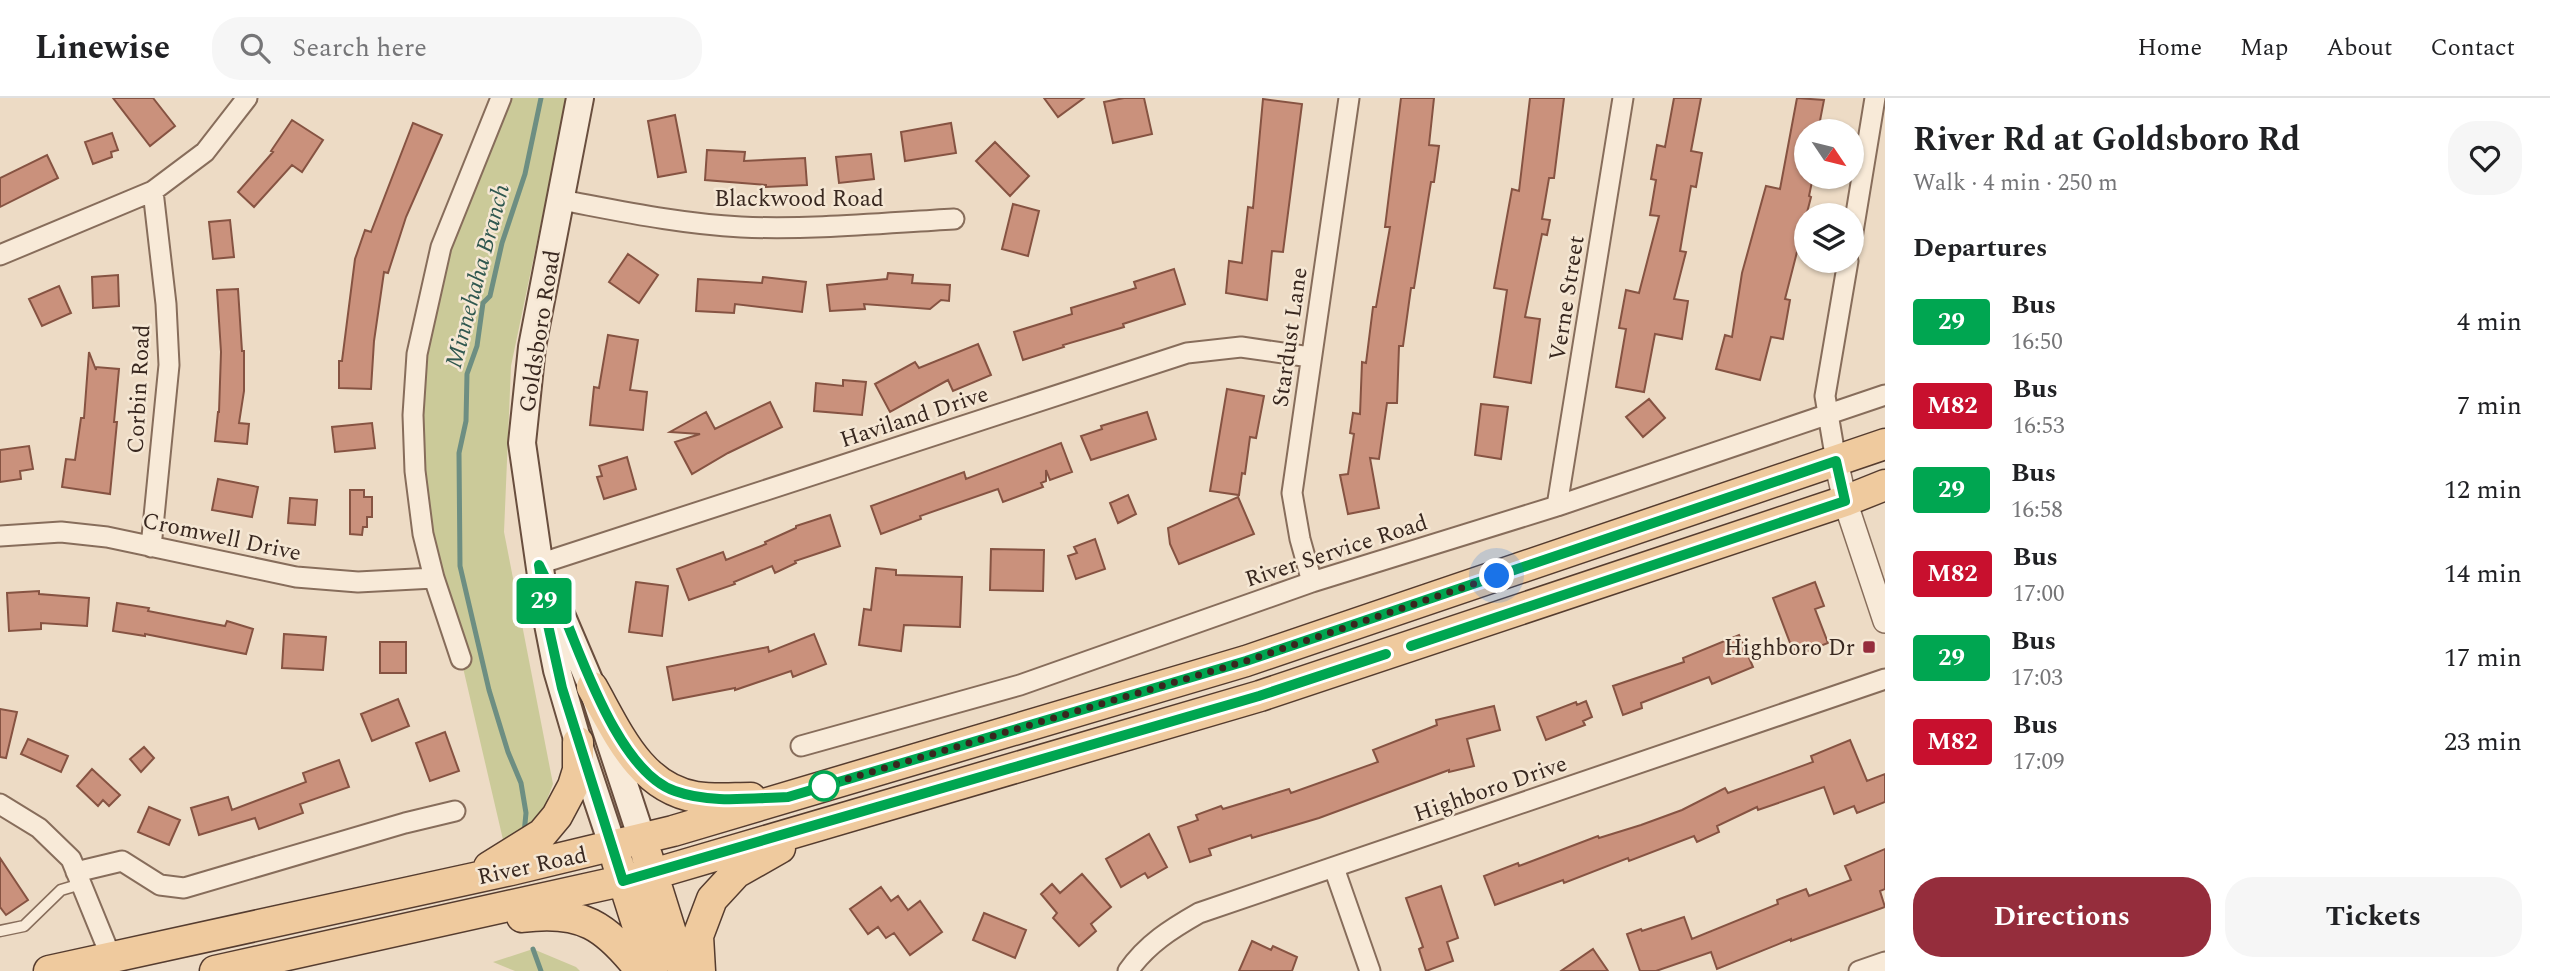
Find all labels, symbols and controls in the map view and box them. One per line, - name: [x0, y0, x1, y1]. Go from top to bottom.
- search box: [212, 17, 702, 80]
- text: Linewise: [35, 23, 170, 73]
- text: Search here: [292, 28, 427, 68]
- icon: search: [236, 29, 274, 67]
- text: Home: [2137, 30, 2202, 66]
- text: Map: [2240, 30, 2288, 66]
- text: About: [2326, 30, 2392, 66]
- text: Contact: [2430, 30, 2515, 66]
- text: River Rd at Goldsboro Rd: [1913, 115, 2300, 165]
- north arrow: [1794, 119, 1864, 189]
- map controls: [1794, 119, 1864, 273]
- button: heart: [2448, 121, 2522, 195]
- text: Walk · 4 min · 250 m: [1913, 166, 2118, 201]
- water label: Minnehaha Branch: [436, 180, 520, 372]
- street label: Blackwood Road: [714, 182, 884, 217]
- button: layers: [1794, 203, 1864, 273]
- text: Departures: [1913, 228, 2047, 268]
- street label: Verne Street: [1540, 233, 1595, 364]
- street label: Goldsboro Road: [510, 247, 571, 415]
- street label: Stardust Lane: [1263, 265, 1318, 409]
- text: Bus: [2011, 285, 2056, 325]
- text: 4 min: [2457, 302, 2522, 342]
- text: 29: [1938, 304, 1965, 340]
- street label: Corbin Road: [119, 323, 160, 455]
- text: 16:50: [2011, 325, 2063, 360]
- text: Bus: [2013, 369, 2058, 409]
- street label: Haviland Drive: [836, 377, 993, 458]
- text: 7 min: [2457, 386, 2522, 426]
- text: M82: [1927, 388, 1978, 424]
- text: 16:53: [2013, 409, 2065, 444]
- text: Bus: [2011, 453, 2056, 493]
- text: 12 min: [2444, 470, 2522, 510]
- text: 29: [1938, 472, 1965, 508]
- text: 16:58: [2011, 493, 2063, 528]
- street label: Cromwell Drive: [139, 504, 304, 571]
- street label: River Service Road: [1241, 505, 1433, 597]
- text: Bus: [2013, 537, 2058, 577]
- text: 14 min: [2444, 554, 2522, 594]
- text: M82: [1927, 556, 1978, 592]
- your location: [1479, 558, 1514, 593]
- text: 17:00: [2013, 577, 2065, 612]
- line badge: 29: [512, 578, 576, 624]
- text: 29: [531, 583, 557, 619]
- text: Bus: [2011, 621, 2056, 661]
- place label: Highboro Dr: [1724, 631, 1855, 666]
- text: 17 min: [2444, 638, 2522, 678]
- marker: Highboro Dr: [1861, 639, 1877, 655]
- text: 29: [1938, 640, 1965, 676]
- text: 17:03: [2011, 661, 2063, 696]
- text: Bus: [2013, 705, 2058, 745]
- text: 23 min: [2444, 722, 2522, 762]
- text: M82: [1927, 724, 1978, 760]
- text: 17:09: [2013, 745, 2065, 780]
- street label: Highboro Drive: [1409, 747, 1572, 832]
- unlabelled marker: [809, 771, 839, 801]
- street label: River Road: [474, 838, 591, 895]
- button: Directions: [1913, 877, 2211, 957]
- button: Tickets: [2225, 877, 2522, 957]

